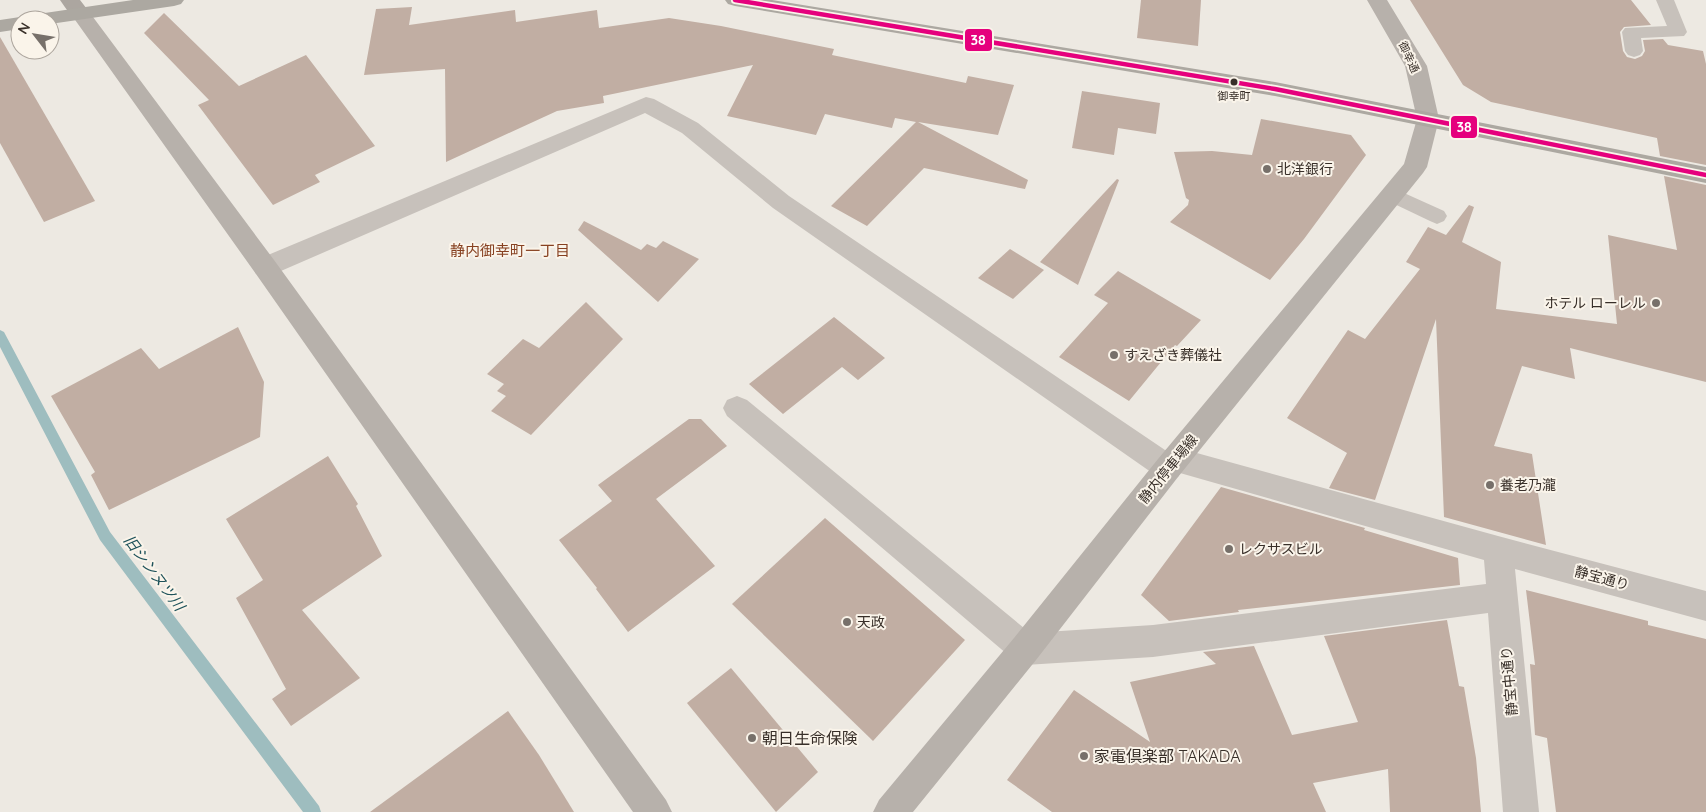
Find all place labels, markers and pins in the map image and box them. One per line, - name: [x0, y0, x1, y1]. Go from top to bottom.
- marker: 御幸町: [1229, 77, 1239, 87]
- place label: 御幸町: [1217, 89, 1251, 103]
- place label: 北洋銀行: [1277, 160, 1333, 178]
- marker: 北洋銀行: [1261, 163, 1273, 175]
- place label: ホテル ローレル: [1544, 294, 1646, 312]
- marker: ホテル ローレル: [1650, 297, 1662, 309]
- place label: すえざき葬儀社: [1124, 346, 1222, 364]
- marker: すえざき葬儀社: [1108, 349, 1120, 361]
- place label: 養老乃瀧: [1500, 476, 1556, 494]
- marker: 養老乃瀧: [1484, 479, 1496, 491]
- place label: レクサスビル: [1239, 540, 1323, 558]
- marker: レクサスビル: [1223, 543, 1235, 555]
- place label: 天政: [857, 613, 885, 631]
- marker: 天政: [841, 616, 853, 628]
- place label: 朝日生命保険: [762, 728, 858, 748]
- marker: 朝日生命保険: [746, 732, 758, 744]
- place label: 家電倶楽部 TAKADA: [1094, 746, 1241, 766]
- marker: 家電倶楽部 TAKADA: [1078, 750, 1090, 762]

